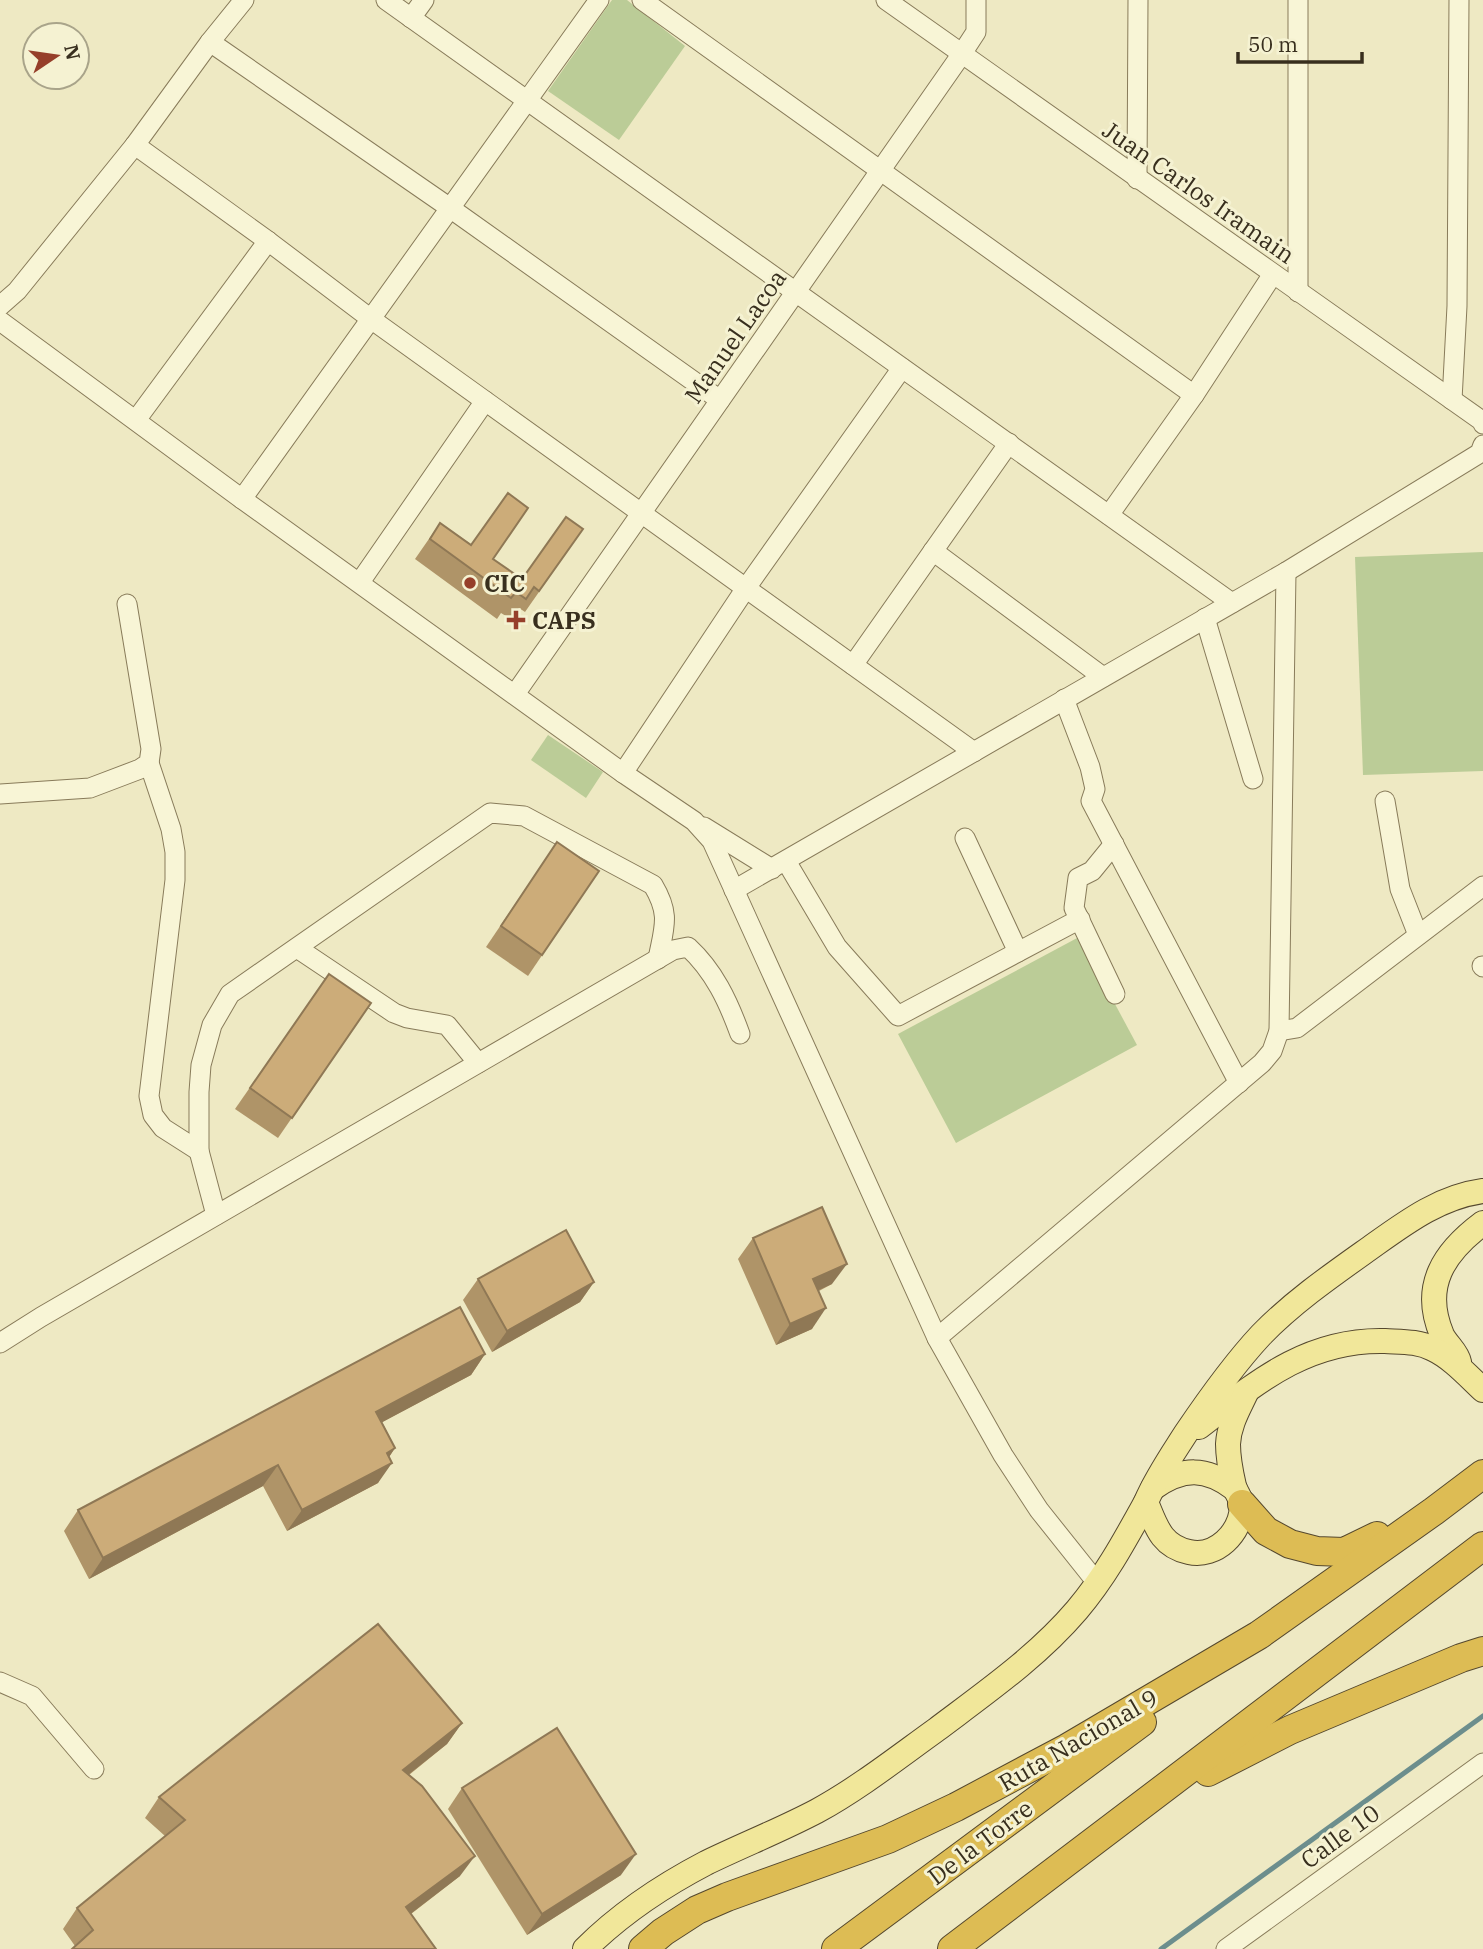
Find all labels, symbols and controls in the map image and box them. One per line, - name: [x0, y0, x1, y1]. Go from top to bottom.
- north arrow: [21, 21, 91, 91]
- scale bar: [1238, 21, 1362, 65]
- text: 50 m: [1248, 30, 1298, 58]
- text: N: [59, 42, 86, 62]
- street label: Juan Carlos Iramain: [1097, 114, 1301, 270]
- street label: Manuel Lacoa: [677, 263, 793, 409]
- place label: CIC: [484, 567, 525, 599]
- marker: CIC: [462, 575, 478, 591]
- place label: CAPS: [532, 604, 596, 636]
- marker: CAPS: [506, 610, 526, 630]
- street label: Ruta Nacional 9: [993, 1681, 1163, 1799]
- street label: De la Torre: [921, 1792, 1039, 1892]
- street label: Calle 10: [1294, 1797, 1386, 1875]

